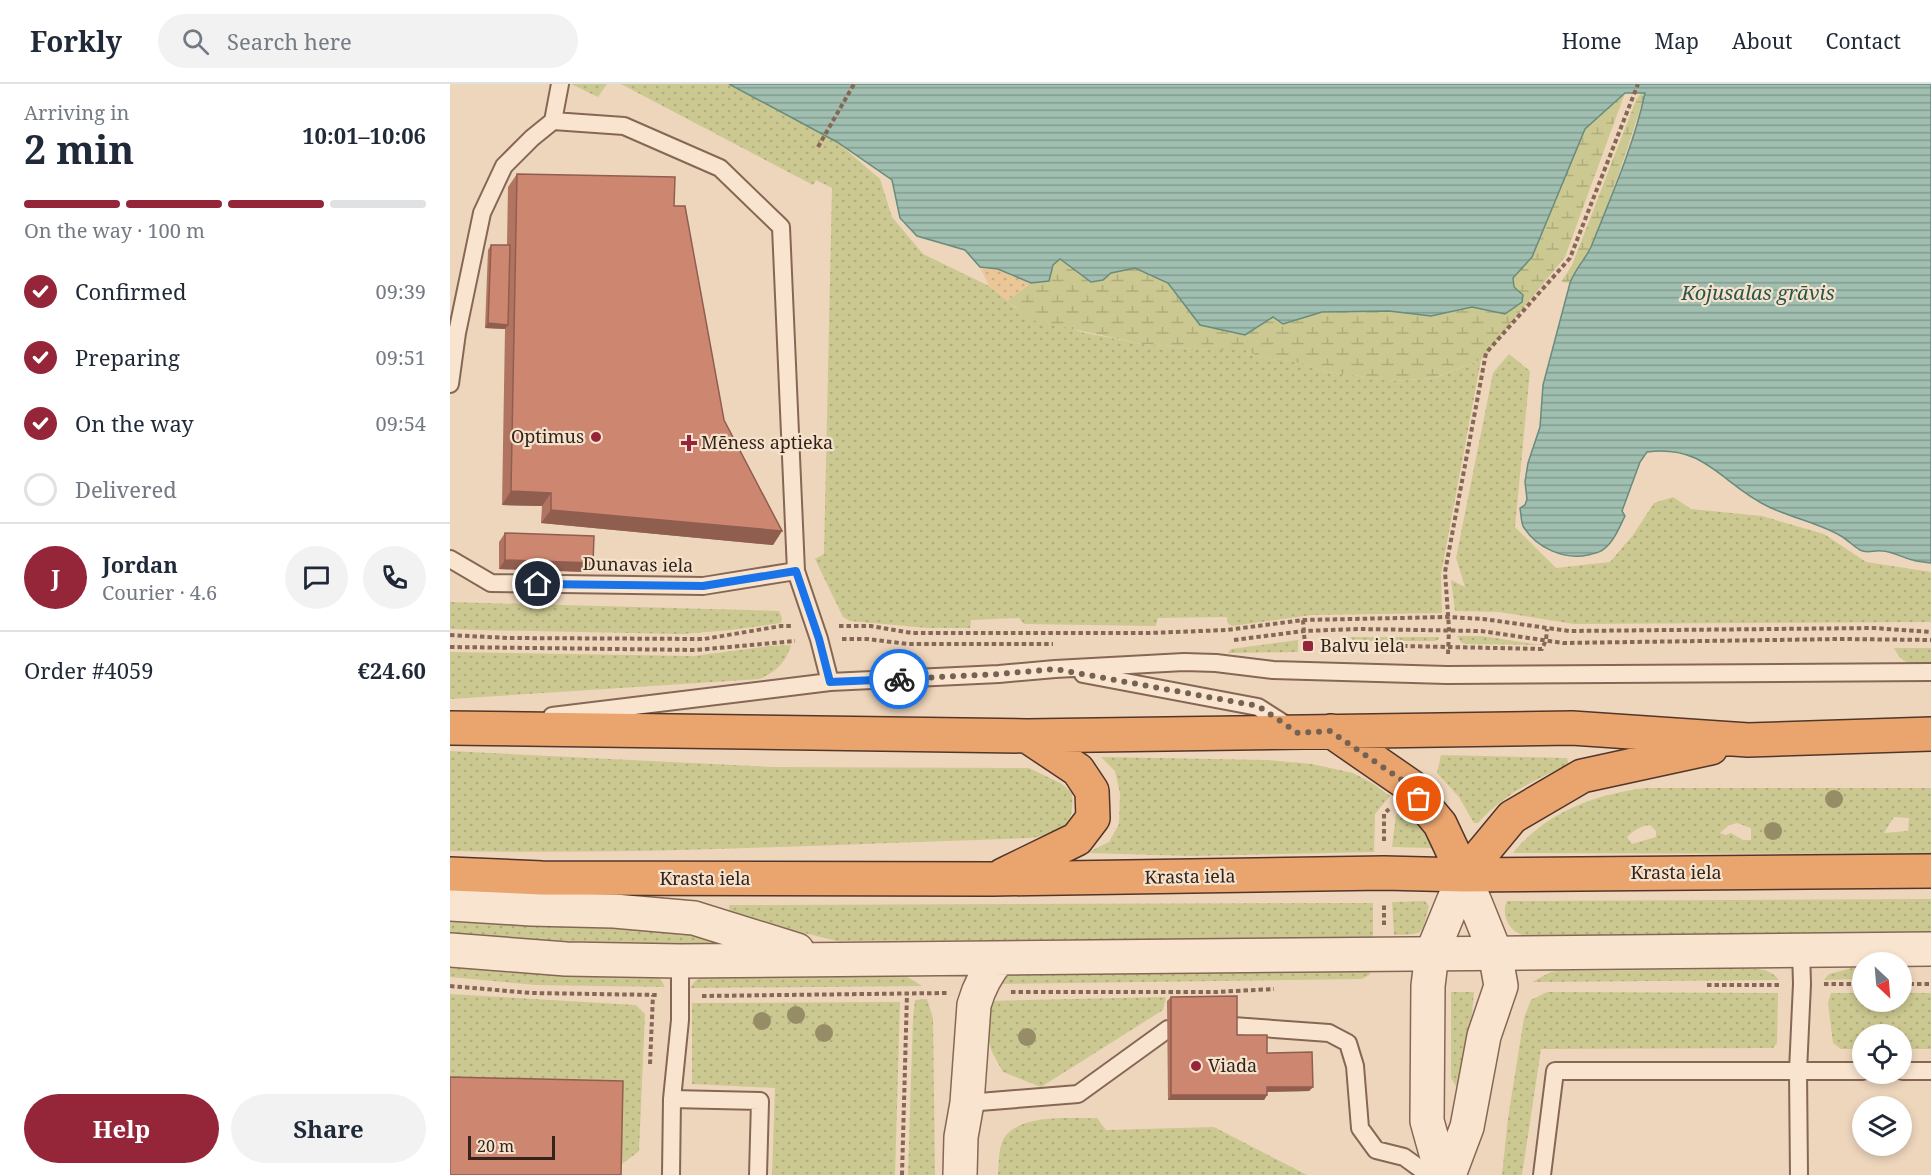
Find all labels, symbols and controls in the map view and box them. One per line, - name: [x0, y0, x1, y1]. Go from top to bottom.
- search box: [158, 14, 578, 68]
- text: Forkly: [30, 22, 122, 60]
- icon: search: [179, 25, 212, 58]
- text: Search here: [227, 26, 352, 56]
- text: Home: [1562, 27, 1622, 55]
- text: Map: [1655, 27, 1699, 55]
- text: About: [1732, 27, 1793, 55]
- text: Contact: [1826, 27, 1901, 55]
- text: Arriving in: [24, 99, 129, 126]
- text: 10:01–10:06: [302, 120, 426, 150]
- text: 2 min: [24, 122, 134, 175]
- text: On the way · 100 m: [24, 217, 205, 244]
- icon: check: [24, 275, 57, 308]
- text: Confirmed: [75, 276, 186, 306]
- text: 09:39: [376, 278, 426, 305]
- water label: Kojusalas grāvis: [1680, 279, 1835, 306]
- icon: check: [24, 341, 57, 374]
- text: Preparing: [75, 342, 180, 372]
- text: 09:51: [376, 344, 426, 371]
- icon: check: [24, 407, 57, 440]
- text: On the way: [75, 408, 194, 438]
- text: 09:54: [376, 410, 426, 437]
- place label: Optimus: [511, 424, 584, 448]
- marker: Optimus: [589, 430, 603, 444]
- place label: Mēness aptieka: [701, 430, 833, 454]
- marker: Mēness aptieka: [682, 436, 696, 450]
- text: Delivered: [75, 474, 177, 504]
- button: chat: [285, 546, 348, 609]
- button: phone: [363, 546, 426, 609]
- text: Jordan: [102, 549, 178, 579]
- street label: Dunavas iela: [582, 551, 694, 577]
- pin: [512, 558, 563, 609]
- text: J: [51, 562, 60, 592]
- icon: home: [521, 567, 554, 600]
- text: Courier · 4.6: [102, 579, 217, 606]
- place label: Balvu iela: [1320, 633, 1405, 657]
- marker: Balvu iela: [1301, 639, 1315, 653]
- courier: [869, 649, 929, 709]
- text: Order #4059: [24, 655, 154, 685]
- text: €24.60: [358, 655, 426, 685]
- icon: bike: [883, 663, 916, 696]
- pin: [1393, 773, 1444, 824]
- icon: bag: [1402, 782, 1435, 815]
- street label: Krasta iela: [1630, 860, 1722, 884]
- street label: Krasta iela: [1144, 863, 1236, 889]
- street label: Krasta iela: [659, 866, 751, 890]
- north arrow: [1852, 952, 1912, 1012]
- map controls: [1852, 952, 1912, 1156]
- button: locate: [1852, 1024, 1912, 1084]
- place label: Viada: [1208, 1053, 1257, 1077]
- marker: Viada: [1189, 1059, 1203, 1073]
- button: Help: [24, 1094, 219, 1163]
- button: Share: [231, 1094, 426, 1163]
- button: layers: [1852, 1096, 1912, 1156]
- scale bar: [468, 1133, 555, 1160]
- text: 20 m: [477, 1135, 514, 1157]

